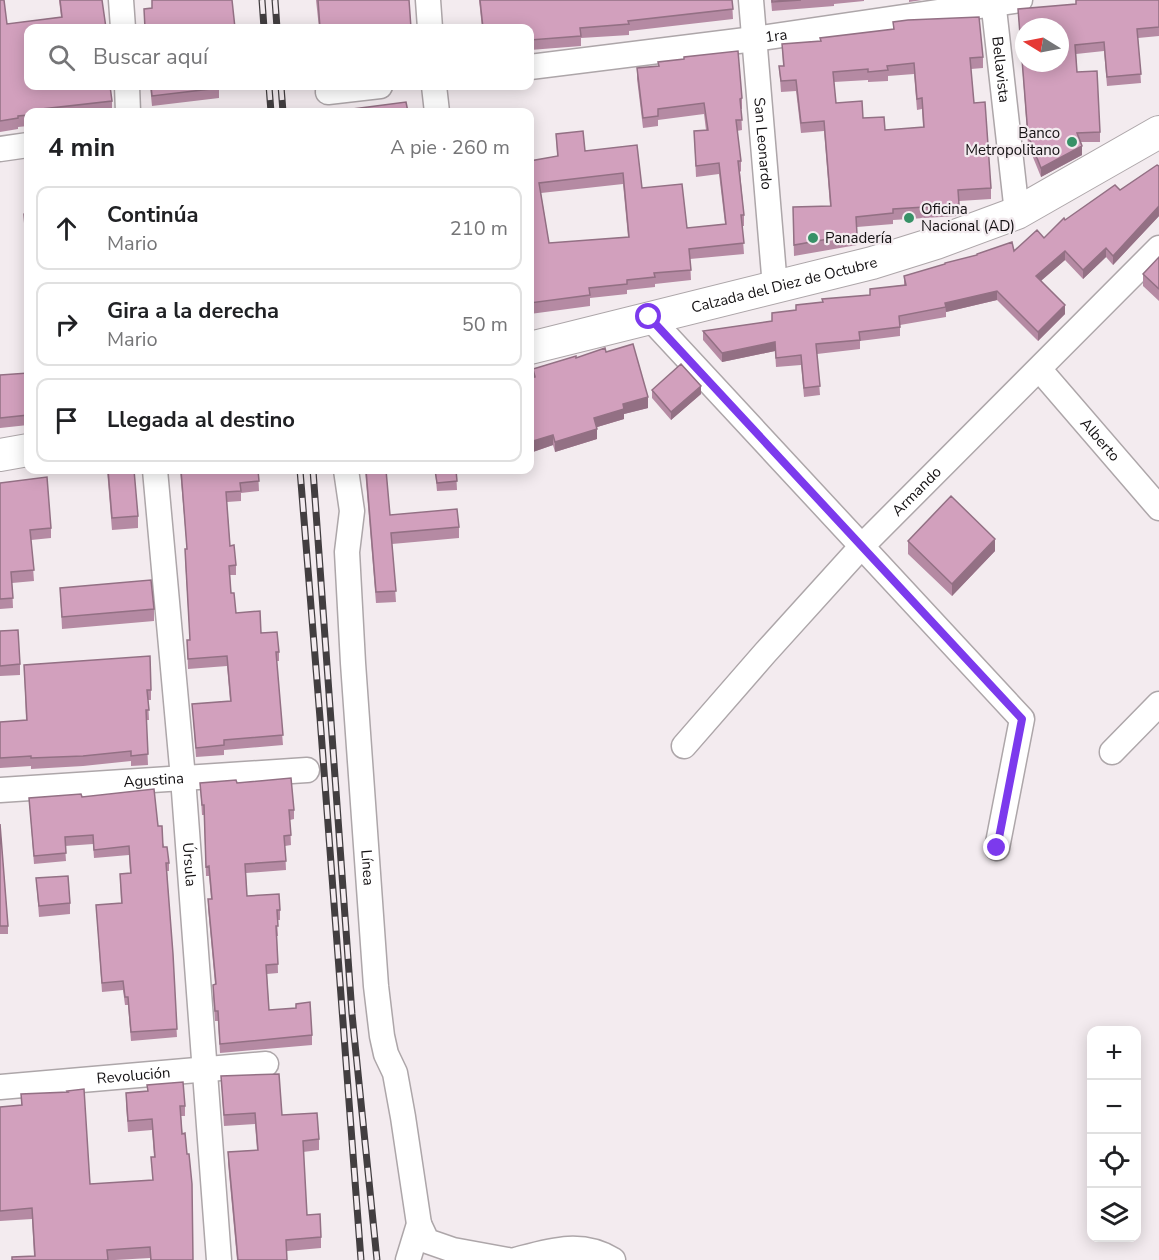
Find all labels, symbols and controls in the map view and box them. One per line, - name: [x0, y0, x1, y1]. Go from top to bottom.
- north arrow: [1015, 18, 1069, 72]
- search box: [24, 24, 534, 90]
- street label: 1ra: [764, 24, 788, 47]
- street label: Bellavista: [987, 35, 1014, 104]
- icon: search: [45, 41, 78, 74]
- text: Buscar aquí: [93, 42, 208, 72]
- street label: San Leonardo: [749, 96, 777, 191]
- place label: Banco Metropolitano: [965, 123, 1060, 160]
- text: 4 min: [48, 130, 115, 165]
- text: A pie · 260 m: [390, 134, 510, 161]
- marker: Banco Metropolitano: [1065, 135, 1079, 149]
- place label: Oficina Nacional (AD): [921, 199, 1015, 236]
- text: Continúa: [107, 200, 198, 230]
- marker: Oficina Nacional (AD): [902, 211, 916, 225]
- icon: ahead: [50, 212, 83, 245]
- text: 210 m: [450, 215, 508, 242]
- place label: Panadería: [825, 228, 892, 248]
- text: Mario: [107, 230, 158, 257]
- marker: Panadería: [806, 231, 820, 245]
- street label: Calzada del Diez de Octubre: [689, 252, 880, 318]
- text: Gira a la derecha: [107, 296, 279, 326]
- route start: [635, 303, 661, 329]
- icon: right: [50, 308, 83, 341]
- text: 50 m: [462, 311, 508, 338]
- text: Mario: [107, 326, 158, 353]
- icon: arrive: [50, 404, 83, 437]
- text: Llegada al destino: [107, 405, 295, 435]
- street label: Alberto: [1076, 414, 1124, 466]
- street label: Armando: [887, 462, 946, 521]
- street label: Agustina: [123, 768, 184, 792]
- route end: [983, 834, 1009, 860]
- street label: Úrsula: [178, 842, 201, 887]
- street label: Línea: [356, 849, 379, 886]
- map controls: [1087, 1026, 1141, 1242]
- button: +: [1087, 1026, 1141, 1080]
- street label: Revolución: [96, 1062, 171, 1089]
- button: −: [1087, 1080, 1141, 1134]
- button: locate: [1087, 1134, 1141, 1188]
- button: layers: [1087, 1188, 1141, 1242]

